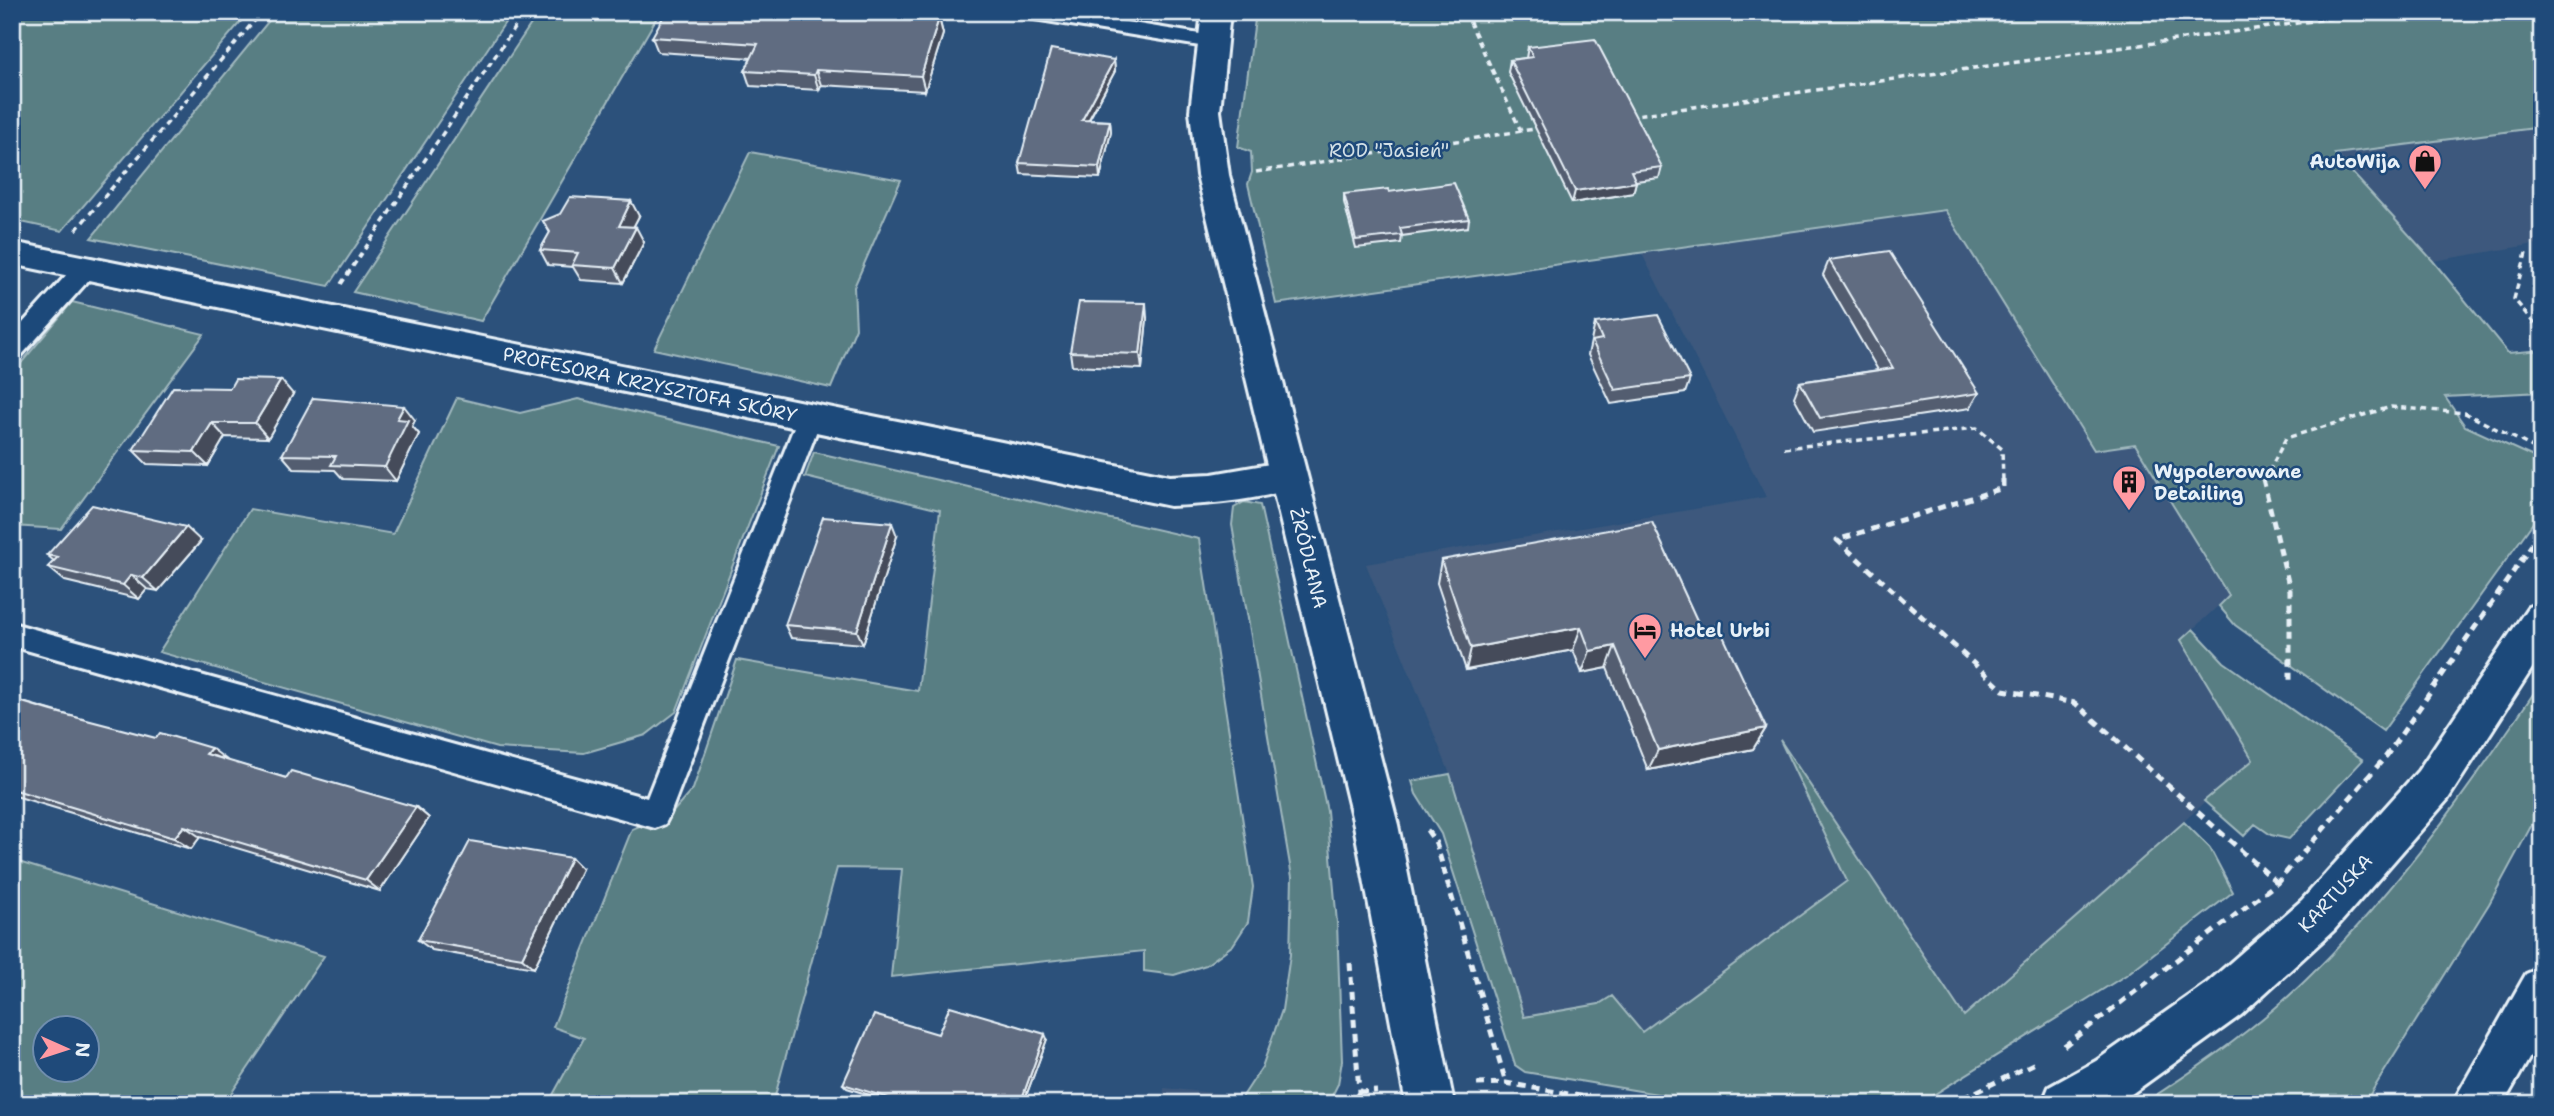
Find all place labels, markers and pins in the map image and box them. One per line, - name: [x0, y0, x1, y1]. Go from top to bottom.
- shop icon: AutoWija: [2406, 142, 2444, 191]
- place label: AutoWija: [2309, 149, 2400, 174]
- place label: Wypolerowane Detailing: [2154, 459, 2302, 506]
- building icon: Wypolerowane Detailing: [2110, 463, 2148, 512]
- hotel icon: Hotel Urbi: [1626, 611, 1664, 660]
- place label: Hotel Urbi: [1670, 618, 1770, 643]

